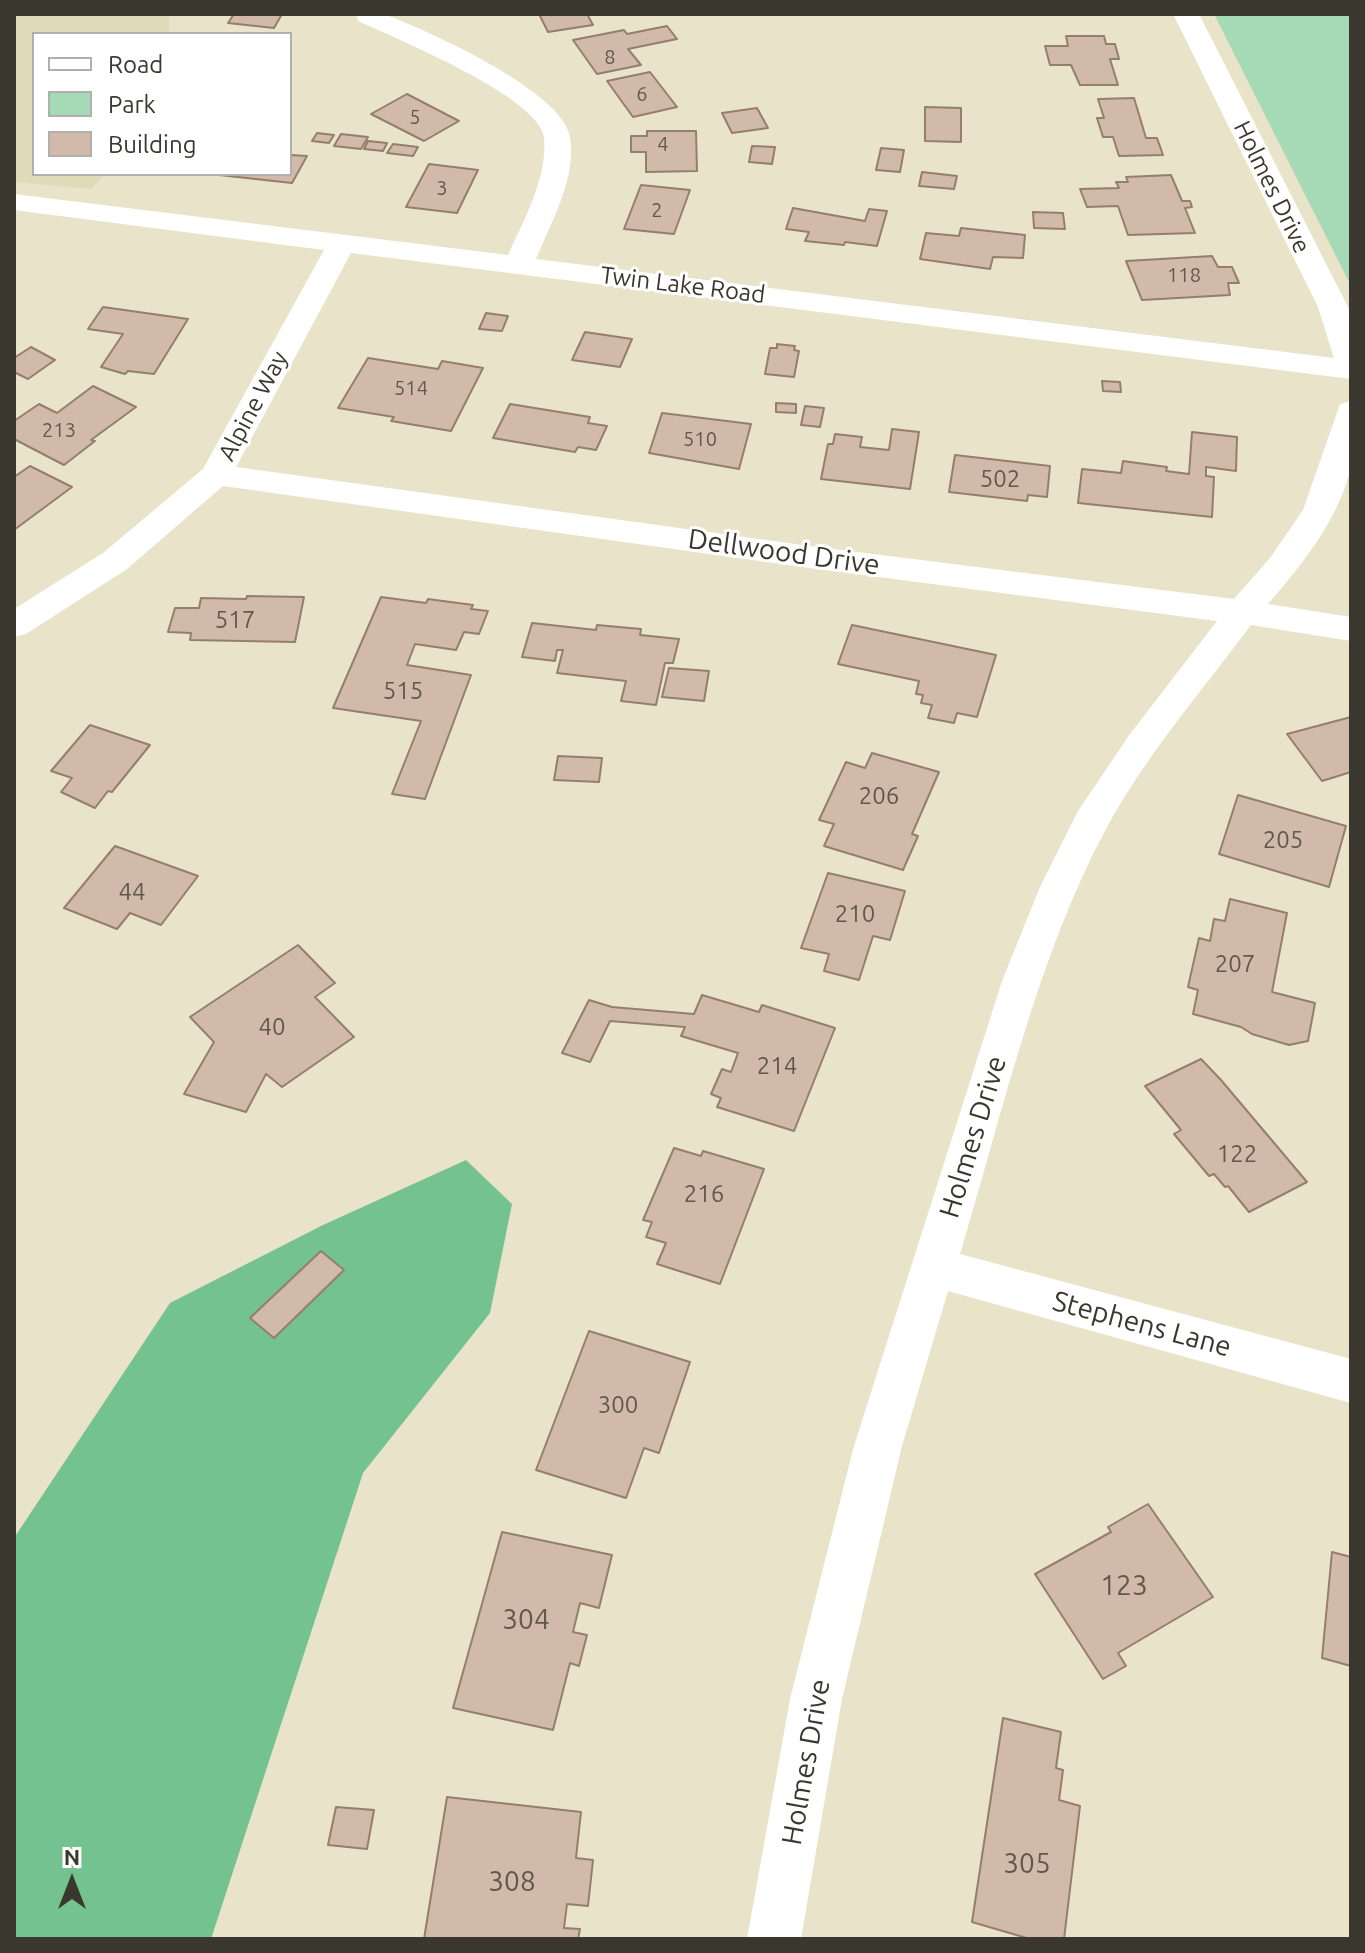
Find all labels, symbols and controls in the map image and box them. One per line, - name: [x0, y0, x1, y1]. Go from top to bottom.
- legend: [32, 32, 292, 176]
- house number: 8: [604, 45, 616, 69]
- text: Road: [108, 51, 163, 78]
- house number: 6: [636, 82, 648, 106]
- text: Park: [108, 91, 156, 118]
- house number: 5: [409, 105, 421, 129]
- street label: Holmes Drive: [1228, 116, 1316, 258]
- text: Building: [108, 131, 196, 158]
- house number: 4: [657, 132, 669, 156]
- house number: 3: [436, 176, 448, 200]
- house number: 2: [651, 198, 663, 222]
- street label: Twin Lake Road: [599, 261, 767, 309]
- house number: 118: [1167, 263, 1201, 287]
- street label: Alpine Way: [212, 346, 294, 466]
- house number: 514: [394, 376, 428, 400]
- house number: 213: [42, 418, 76, 442]
- house number: 510: [683, 427, 717, 451]
- house number: 502: [980, 465, 1020, 493]
- street label: Dellwood Drive: [686, 522, 882, 582]
- house number: 517: [215, 606, 255, 634]
- house number: 515: [383, 677, 423, 705]
- house number: 206: [859, 782, 899, 810]
- house number: 205: [1263, 826, 1303, 854]
- house number: 44: [118, 878, 146, 906]
- house number: 210: [835, 900, 875, 928]
- house number: 207: [1215, 950, 1255, 978]
- house number: 40: [258, 1013, 286, 1041]
- house number: 214: [757, 1052, 797, 1080]
- street label: Holmes Drive: [932, 1052, 1014, 1222]
- house number: 122: [1217, 1140, 1257, 1168]
- house number: 216: [684, 1180, 724, 1208]
- street label: Stephens Lane: [1049, 1284, 1235, 1364]
- house number: 300: [598, 1391, 638, 1419]
- house number: 123: [1100, 1569, 1148, 1603]
- house number: 304: [502, 1603, 550, 1637]
- street label: Holmes Drive: [775, 1677, 837, 1847]
- north arrow: [32, 1841, 112, 1921]
- text: N: [64, 1844, 80, 1869]
- house number: 305: [1003, 1847, 1051, 1881]
- house number: 308: [488, 1865, 536, 1899]

